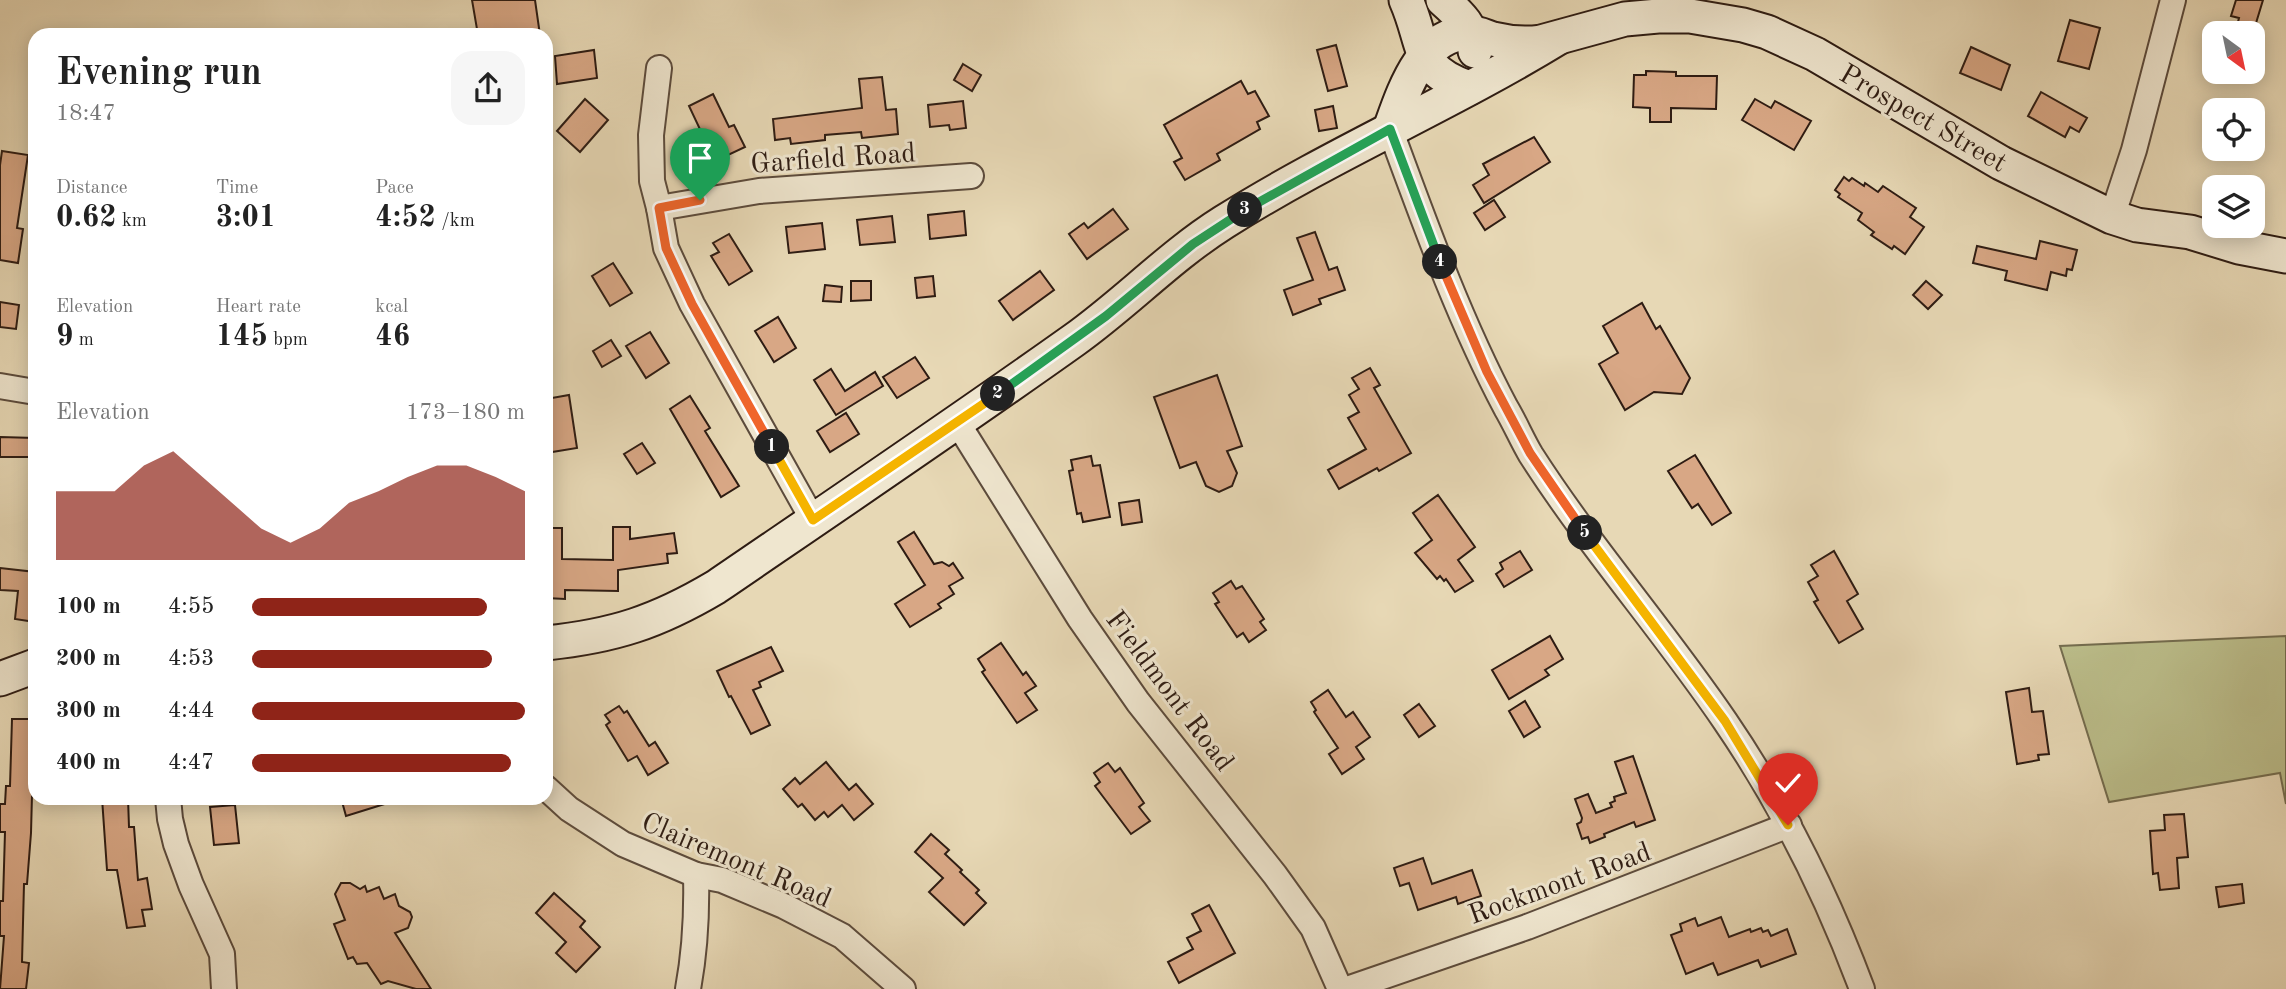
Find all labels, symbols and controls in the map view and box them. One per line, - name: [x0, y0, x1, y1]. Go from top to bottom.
- north arrow: [2202, 21, 2264, 84]
- map controls: [2202, 21, 2265, 238]
- button: share: [451, 51, 525, 125]
- text: Evening run: [56, 55, 262, 93]
- street label: Prospect Street: [1834, 60, 2011, 179]
- button: locate: [2202, 98, 2265, 161]
- text: 18:47: [56, 102, 116, 125]
- pin: [670, 128, 730, 200]
- icon: arrive: [681, 139, 719, 177]
- street label: Garfield Road: [750, 140, 917, 180]
- button: layers: [2202, 175, 2265, 238]
- text: Distance: [56, 179, 128, 198]
- text: Time: [216, 179, 258, 198]
- text: Pace: [375, 179, 414, 198]
- pin: 3: [1228, 192, 1262, 228]
- text: 3: [1239, 200, 1250, 219]
- text: 0.62: [56, 203, 117, 233]
- text: 3:01: [216, 203, 276, 233]
- text: 4:52: [375, 203, 436, 233]
- text: km: [117, 212, 147, 231]
- text: /km: [436, 212, 475, 231]
- pin: 4: [1422, 244, 1458, 280]
- text: 4: [1434, 252, 1445, 271]
- text: Elevation: [56, 298, 133, 317]
- text: Heart rate: [216, 298, 301, 317]
- text: kcal: [375, 298, 408, 317]
- text: 9: [56, 322, 73, 352]
- text: 145: [216, 322, 268, 352]
- text: 46: [375, 322, 410, 352]
- text: m: [73, 331, 94, 350]
- text: bpm: [268, 331, 308, 350]
- pin: 2: [981, 376, 1016, 412]
- text: 2: [992, 384, 1003, 403]
- text: Elevation: [56, 401, 150, 424]
- text: 173–180 m: [406, 401, 525, 424]
- pin: 1: [754, 430, 790, 464]
- text: 1: [766, 437, 777, 456]
- pin: 5: [1568, 516, 1602, 550]
- text: 5: [1579, 523, 1590, 542]
- text: 100 m: [56, 595, 121, 618]
- text: 4:55: [168, 595, 214, 618]
- street label: Fieldmont Road: [1099, 606, 1238, 777]
- text: 200 m: [56, 647, 121, 670]
- text: 4:53: [168, 647, 214, 670]
- text: 300 m: [56, 699, 121, 722]
- text: 4:44: [168, 699, 214, 722]
- text: 400 m: [56, 751, 121, 774]
- text: 4:47: [168, 751, 214, 774]
- pin: [1758, 753, 1818, 825]
- icon: check: [1769, 764, 1807, 802]
- street label: Clairemont Road: [637, 809, 835, 914]
- street label: Rockmont Road: [1465, 839, 1655, 931]

